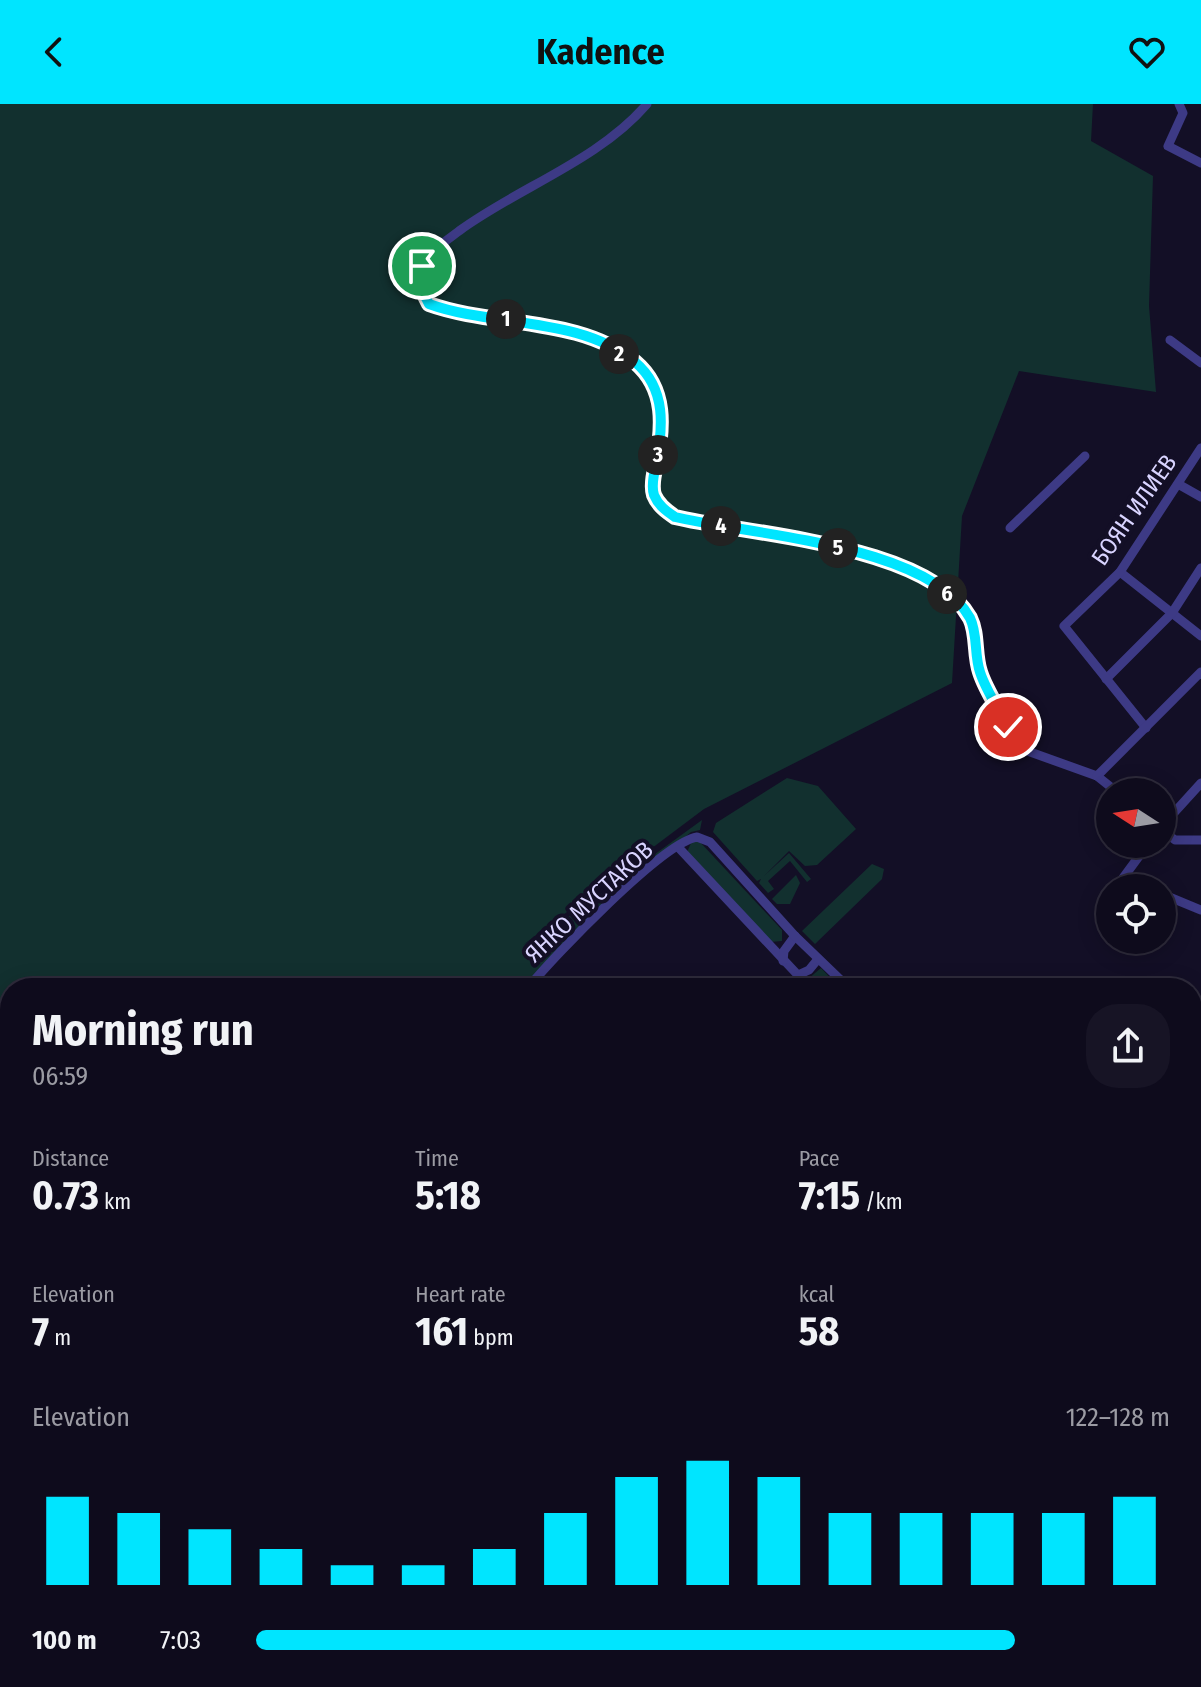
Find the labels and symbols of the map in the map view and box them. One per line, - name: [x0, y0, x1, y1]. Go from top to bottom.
- pin: [388, 232, 456, 300]
- pin: 1: [486, 299, 526, 339]
- pin: 2: [599, 334, 639, 374]
- pin: 3: [638, 435, 678, 475]
- street label: БОЯН ИЛИЕВ: [1086, 449, 1182, 571]
- pin: 4: [701, 506, 741, 546]
- pin: 5: [818, 528, 858, 568]
- pin: 6: [927, 574, 967, 614]
- pin: [974, 693, 1042, 761]
- north arrow: [1096, 778, 1176, 858]
- street label: ЯНКО МУСТАКОВ: [519, 836, 659, 968]

